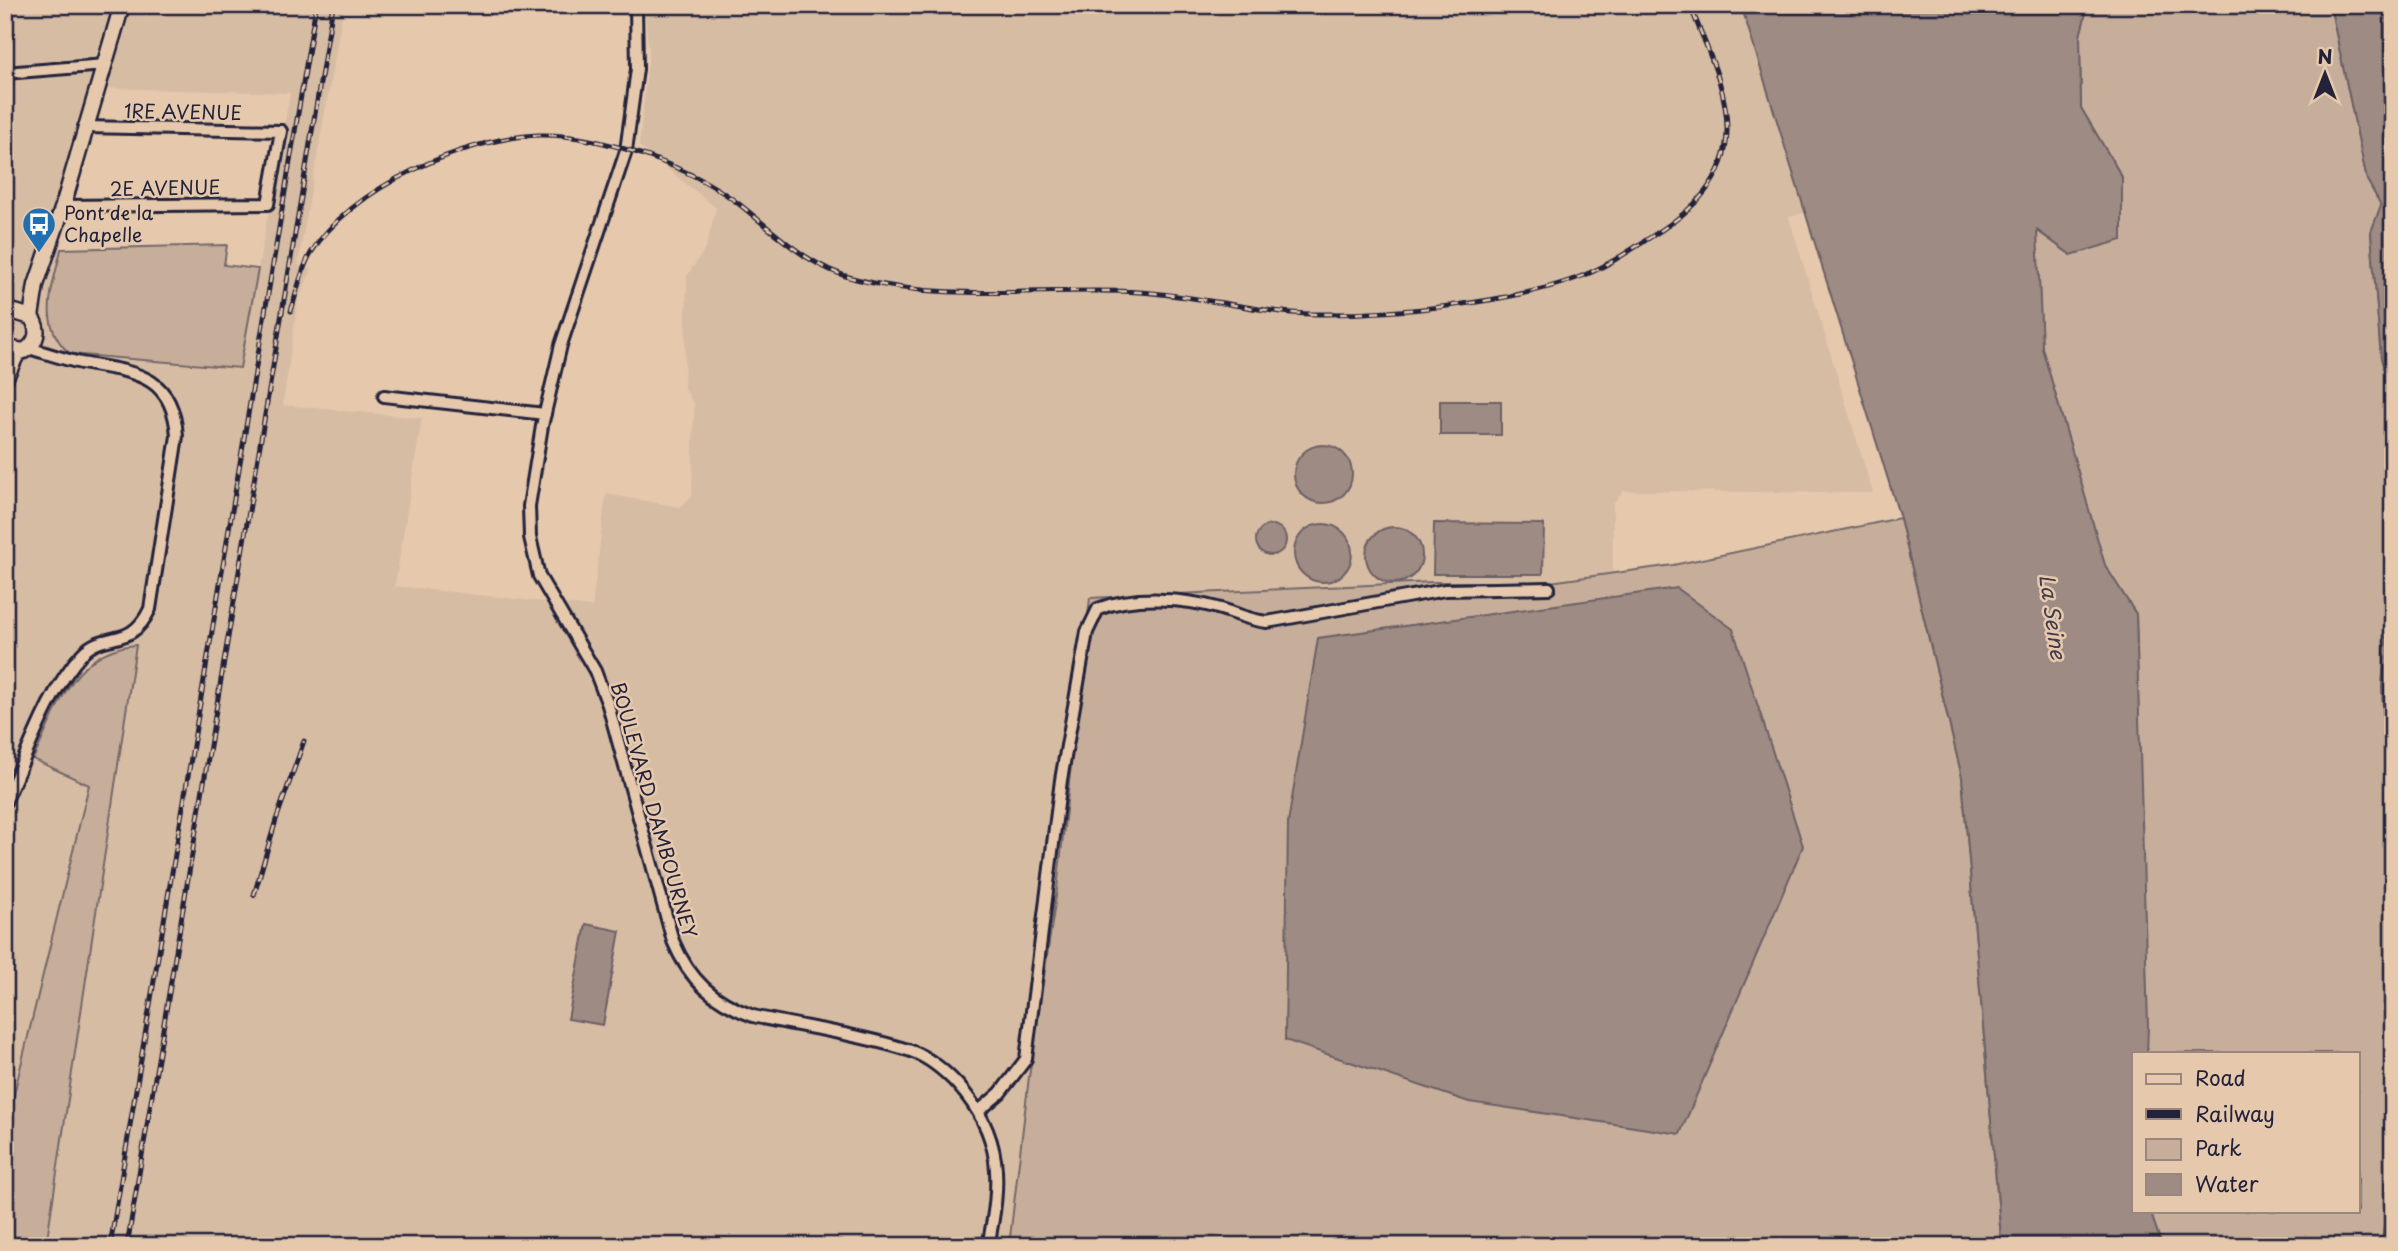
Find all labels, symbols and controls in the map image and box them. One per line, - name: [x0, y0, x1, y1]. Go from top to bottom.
- north arrow: [2290, 38, 2360, 108]
- text: N: [2317, 42, 2333, 70]
- street label: 1RE AVENUE: [124, 96, 242, 126]
- street label: 2E AVENUE: [109, 172, 220, 202]
- place label: Pont de la Chapelle: [64, 198, 153, 248]
- bus stop icon: Pont de la Chapelle: [20, 205, 58, 254]
- water label: La Seine: [2032, 572, 2076, 663]
- street label: BOULEVARD DAMBOURNEY: [605, 678, 705, 941]
- legend: [2132, 1052, 2360, 1212]
- text: Road: [2195, 1061, 2246, 1093]
- text: Railway: [2195, 1097, 2275, 1129]
- text: Park: [2195, 1131, 2242, 1163]
- text: Water: [2195, 1167, 2259, 1199]

